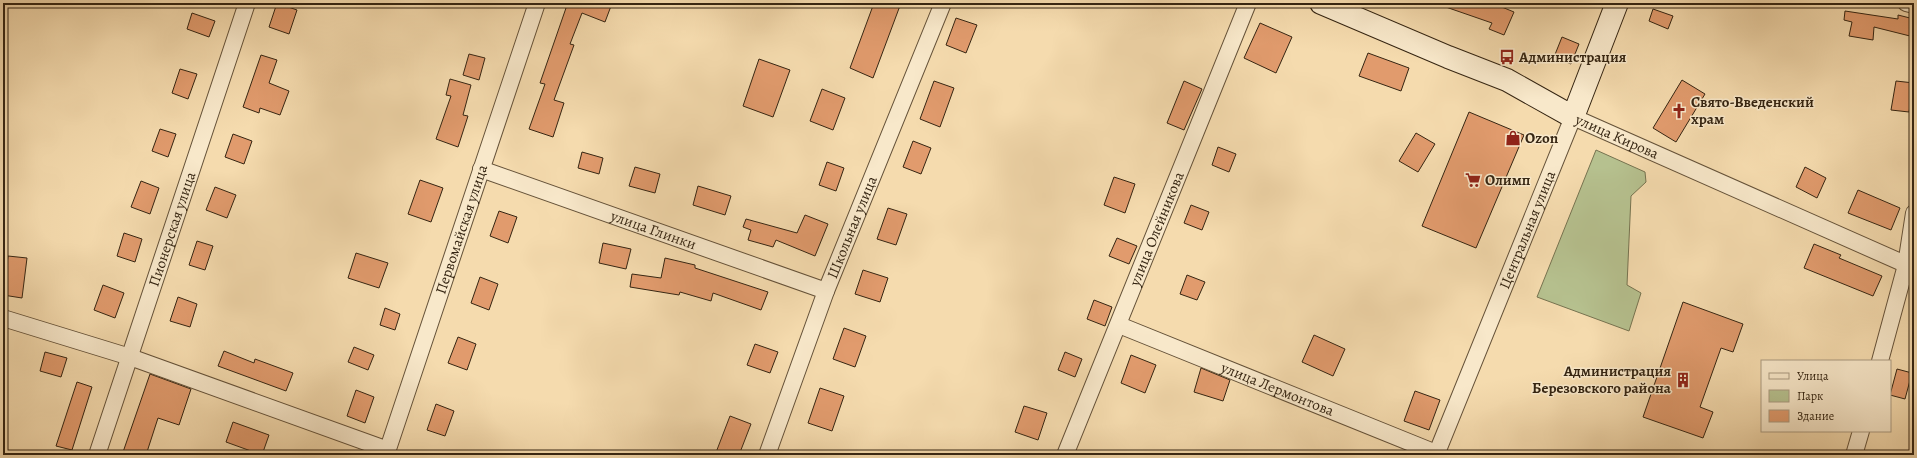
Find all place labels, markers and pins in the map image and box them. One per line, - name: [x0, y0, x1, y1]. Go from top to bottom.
- place label: Администрация: [1518, 47, 1627, 67]
- bus stop icon: Администрация: [1498, 48, 1516, 66]
- place label: Свято-Введенский храм: [1691, 92, 1814, 129]
- church icon: Свято-Введенский храм: [1670, 102, 1688, 120]
- place label: Ozon: [1525, 128, 1559, 148]
- shop icon: Ozon: [1504, 129, 1522, 147]
- place label: Олимп: [1485, 170, 1531, 190]
- supermarket icon: Олимп: [1464, 171, 1482, 189]
- place label: Администрация Березовского района: [1532, 361, 1672, 398]
- building icon: Администрация Березовского района: [1674, 371, 1692, 389]

